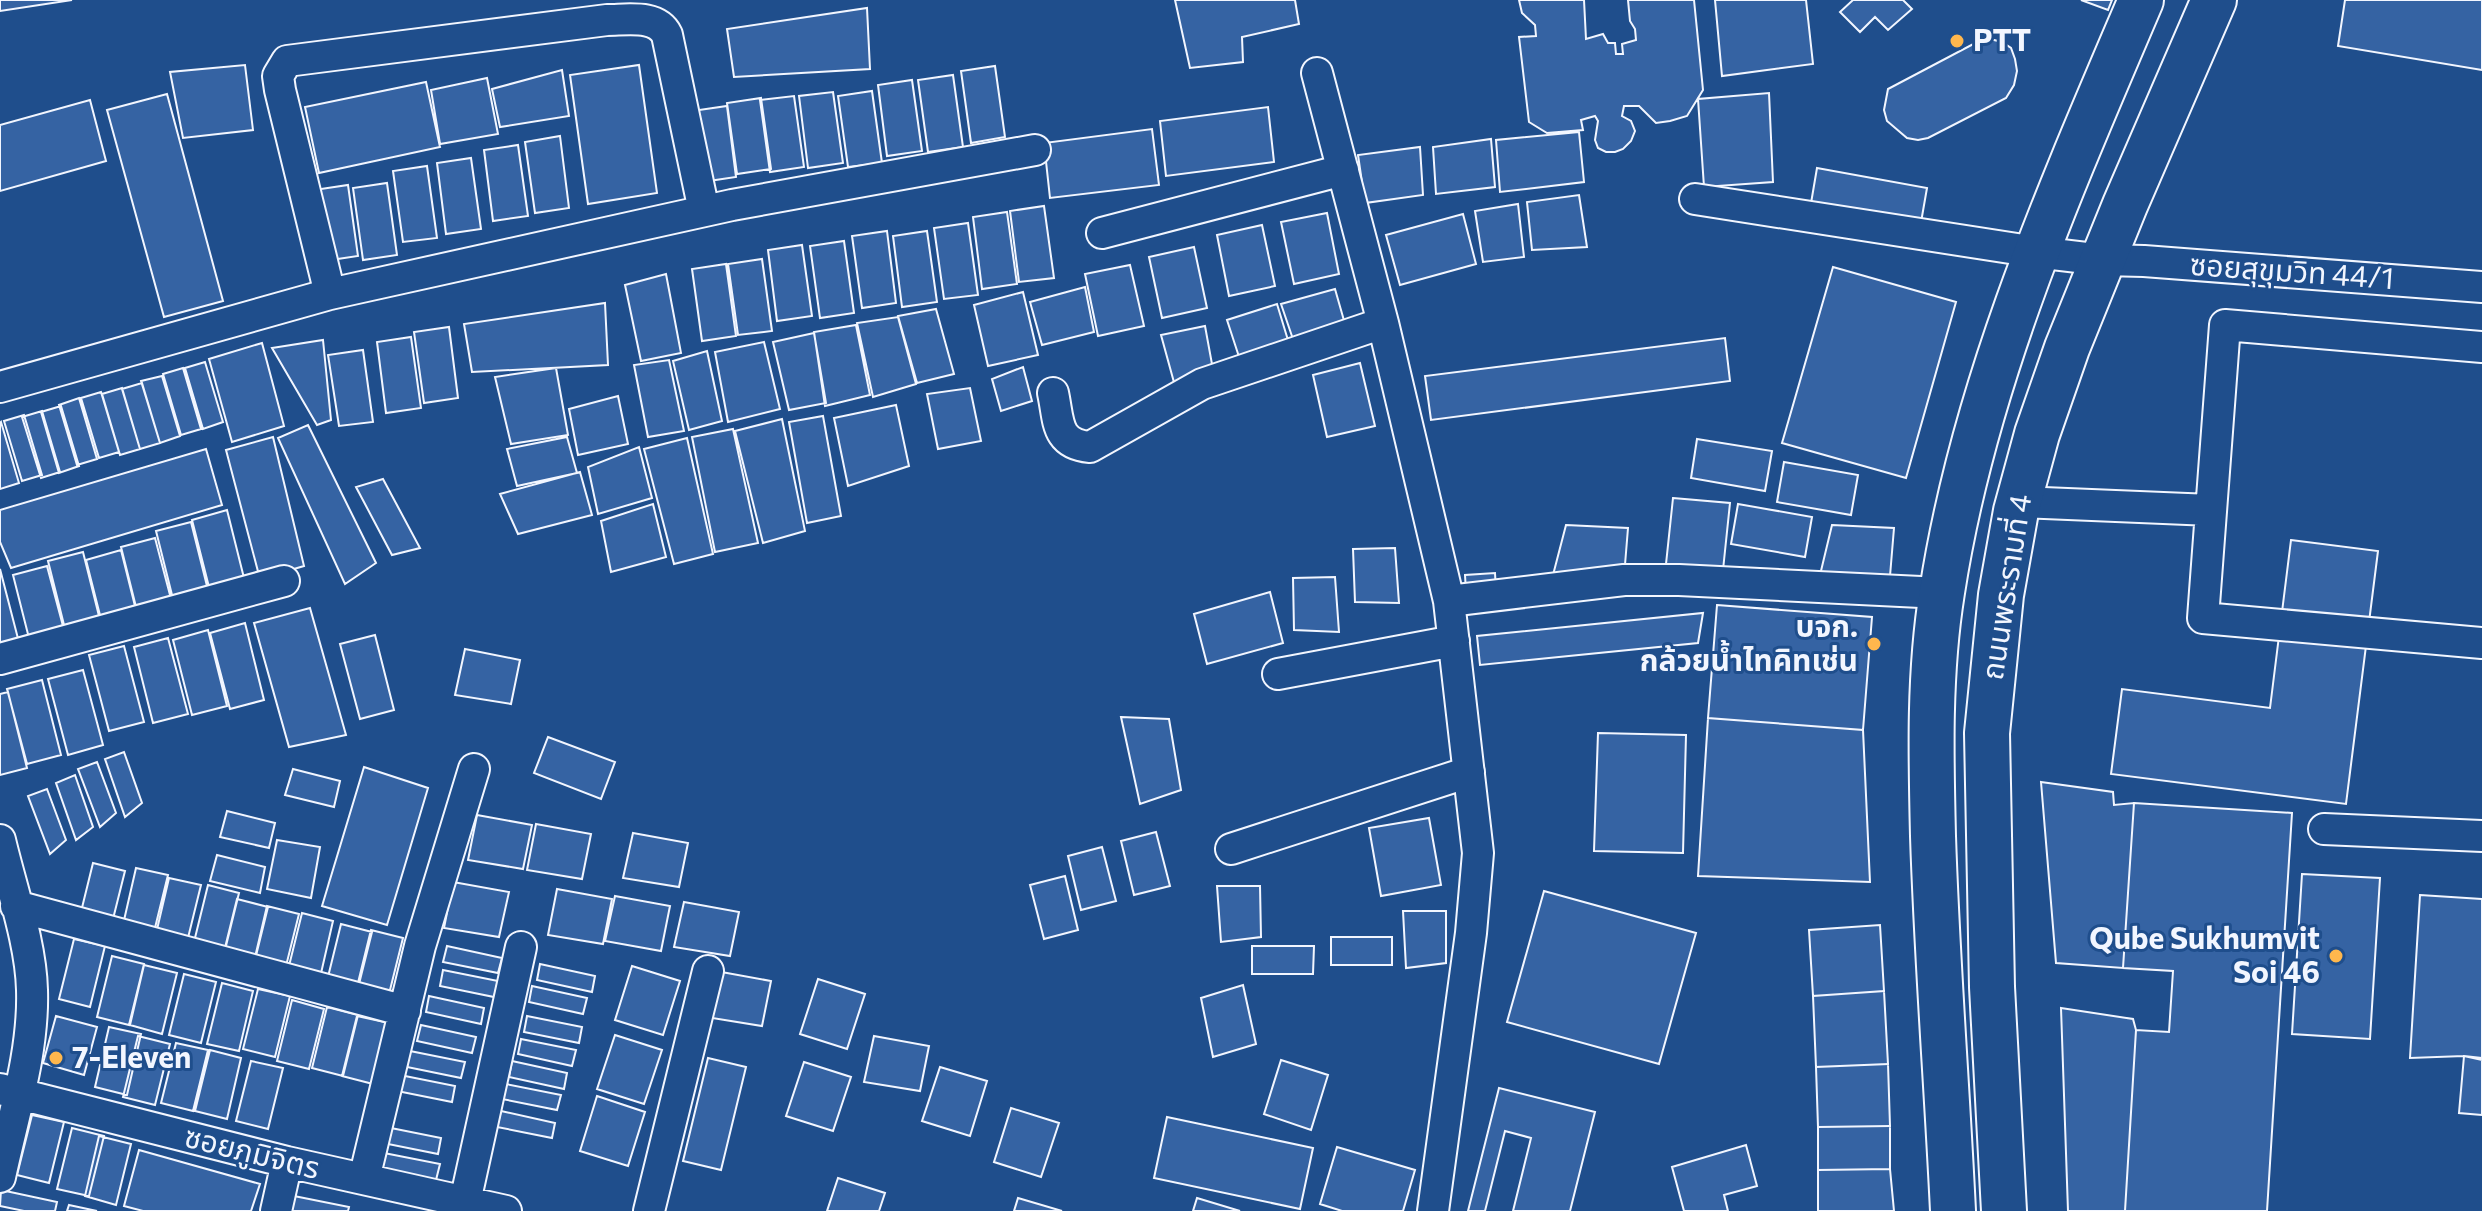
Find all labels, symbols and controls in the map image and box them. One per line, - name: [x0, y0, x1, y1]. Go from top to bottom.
- place label: PTT: [1973, 20, 2031, 57]
- marker: PTT: [1948, 32, 1966, 50]
- street label: ซอยสุขุมวิท 44/1: [2189, 244, 2396, 297]
- street label: ถนนพระรามที่ 4: [1972, 491, 2037, 682]
- place label: บจก. กล้วยน้ำไทคิทเช่น: [1640, 606, 1858, 677]
- marker: บจก. กล้วยน้ำไทคิทเช่น: [1865, 635, 1883, 653]
- place label: Qube Sukhumvit Soi 46: [2089, 918, 2320, 989]
- marker: Qube Sukhumvit Soi 46: [2327, 947, 2345, 965]
- place label: 7-Eleven: [72, 1037, 191, 1074]
- marker: 7-Eleven: [47, 1049, 65, 1067]
- street label: ซอยภูมิจิตร: [181, 1116, 324, 1187]

